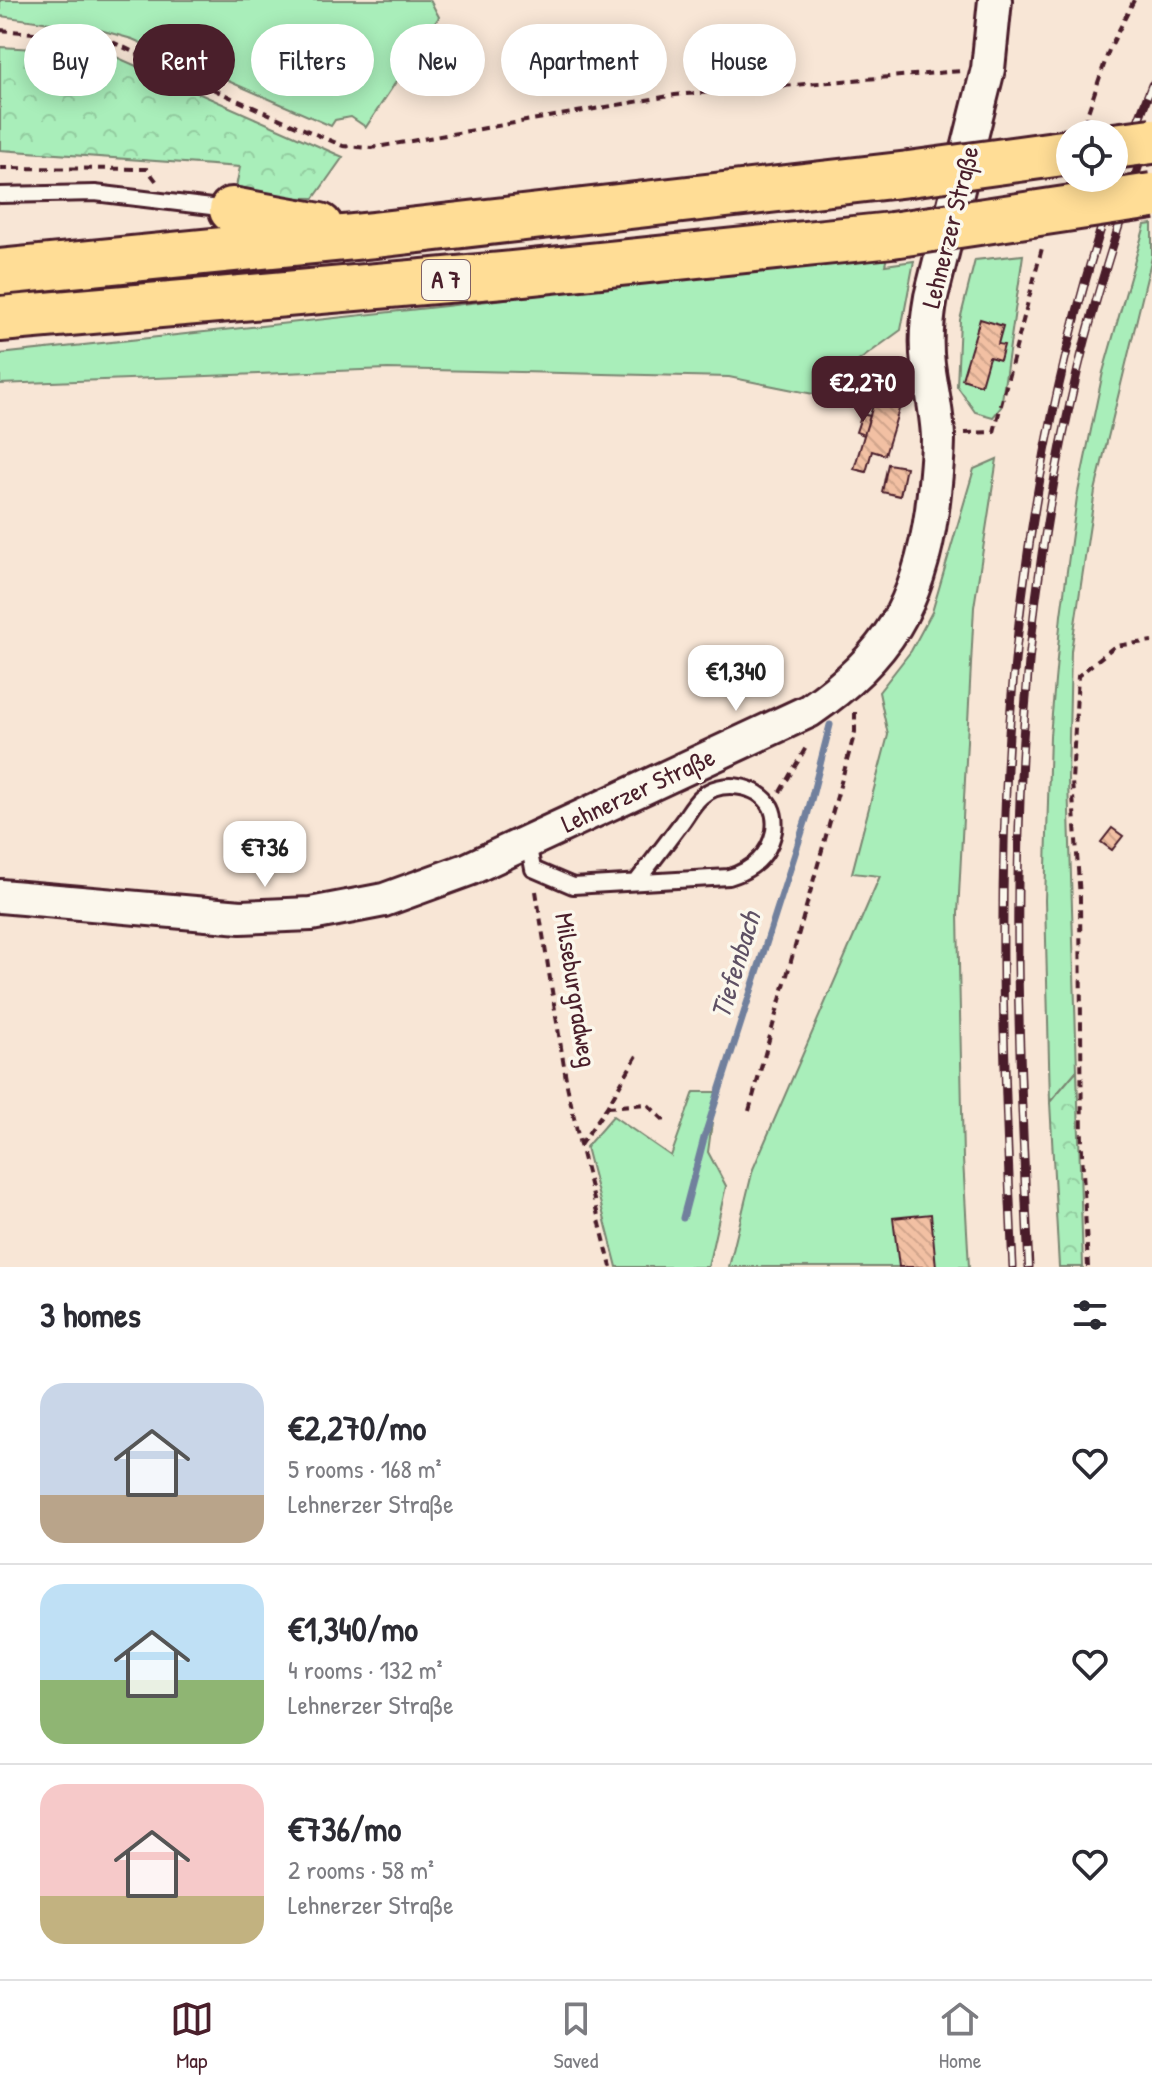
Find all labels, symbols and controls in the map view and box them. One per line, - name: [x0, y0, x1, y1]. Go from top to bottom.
- chip: Buy: [24, 24, 117, 96]
- chip: Rent: [133, 24, 235, 96]
- chip: Filters: [251, 24, 374, 96]
- chip: New: [390, 24, 485, 96]
- chip: Apartment: [501, 24, 667, 96]
- chip: House: [683, 24, 796, 96]
- map controls: [1056, 120, 1128, 192]
- button: locate: [1056, 120, 1128, 192]
- street label: Lehnerzer Straße: [912, 142, 987, 312]
- road number: A 7: [422, 260, 470, 300]
- pin: €2,270: [798, 356, 928, 424]
- text: €2,270: [830, 364, 896, 399]
- pin: €1,340: [671, 645, 801, 713]
- text: €1,340: [706, 653, 766, 688]
- street label: Lehnerzer Straße: [555, 739, 720, 840]
- pin: €736: [218, 821, 312, 889]
- text: €736: [241, 829, 289, 864]
- water label: Tiefenbach: [701, 905, 770, 1023]
- street label: Milseburgradweg: [547, 910, 606, 1069]
- text: 3 homes: [40, 1292, 141, 1338]
- icon: filters: [1068, 1293, 1112, 1337]
- text: €2,270/mo: [288, 1405, 426, 1451]
- icon: home: [104, 1415, 200, 1511]
- icon: heart: [1068, 1441, 1112, 1485]
- text: 5 rooms · 168 m²: [288, 1451, 442, 1486]
- text: Lehnerzer Straße: [288, 1486, 454, 1521]
- text: €1,340/mo: [288, 1606, 418, 1652]
- icon: home: [104, 1616, 200, 1712]
- icon: heart: [1068, 1642, 1112, 1686]
- text: 4 rooms · 132 m²: [288, 1652, 442, 1687]
- text: Lehnerzer Straße: [288, 1687, 454, 1722]
- text: €736/mo: [288, 1806, 401, 1852]
- icon: home: [104, 1816, 200, 1912]
- icon: heart: [1068, 1842, 1112, 1886]
- text: 2 rooms · 58 m²: [288, 1852, 434, 1887]
- text: Lehnerzer Straße: [288, 1887, 454, 1922]
- tab: Map: [170, 1997, 214, 2075]
- tab: Saved: [554, 1997, 598, 2075]
- tab: Home: [938, 1997, 982, 2075]

